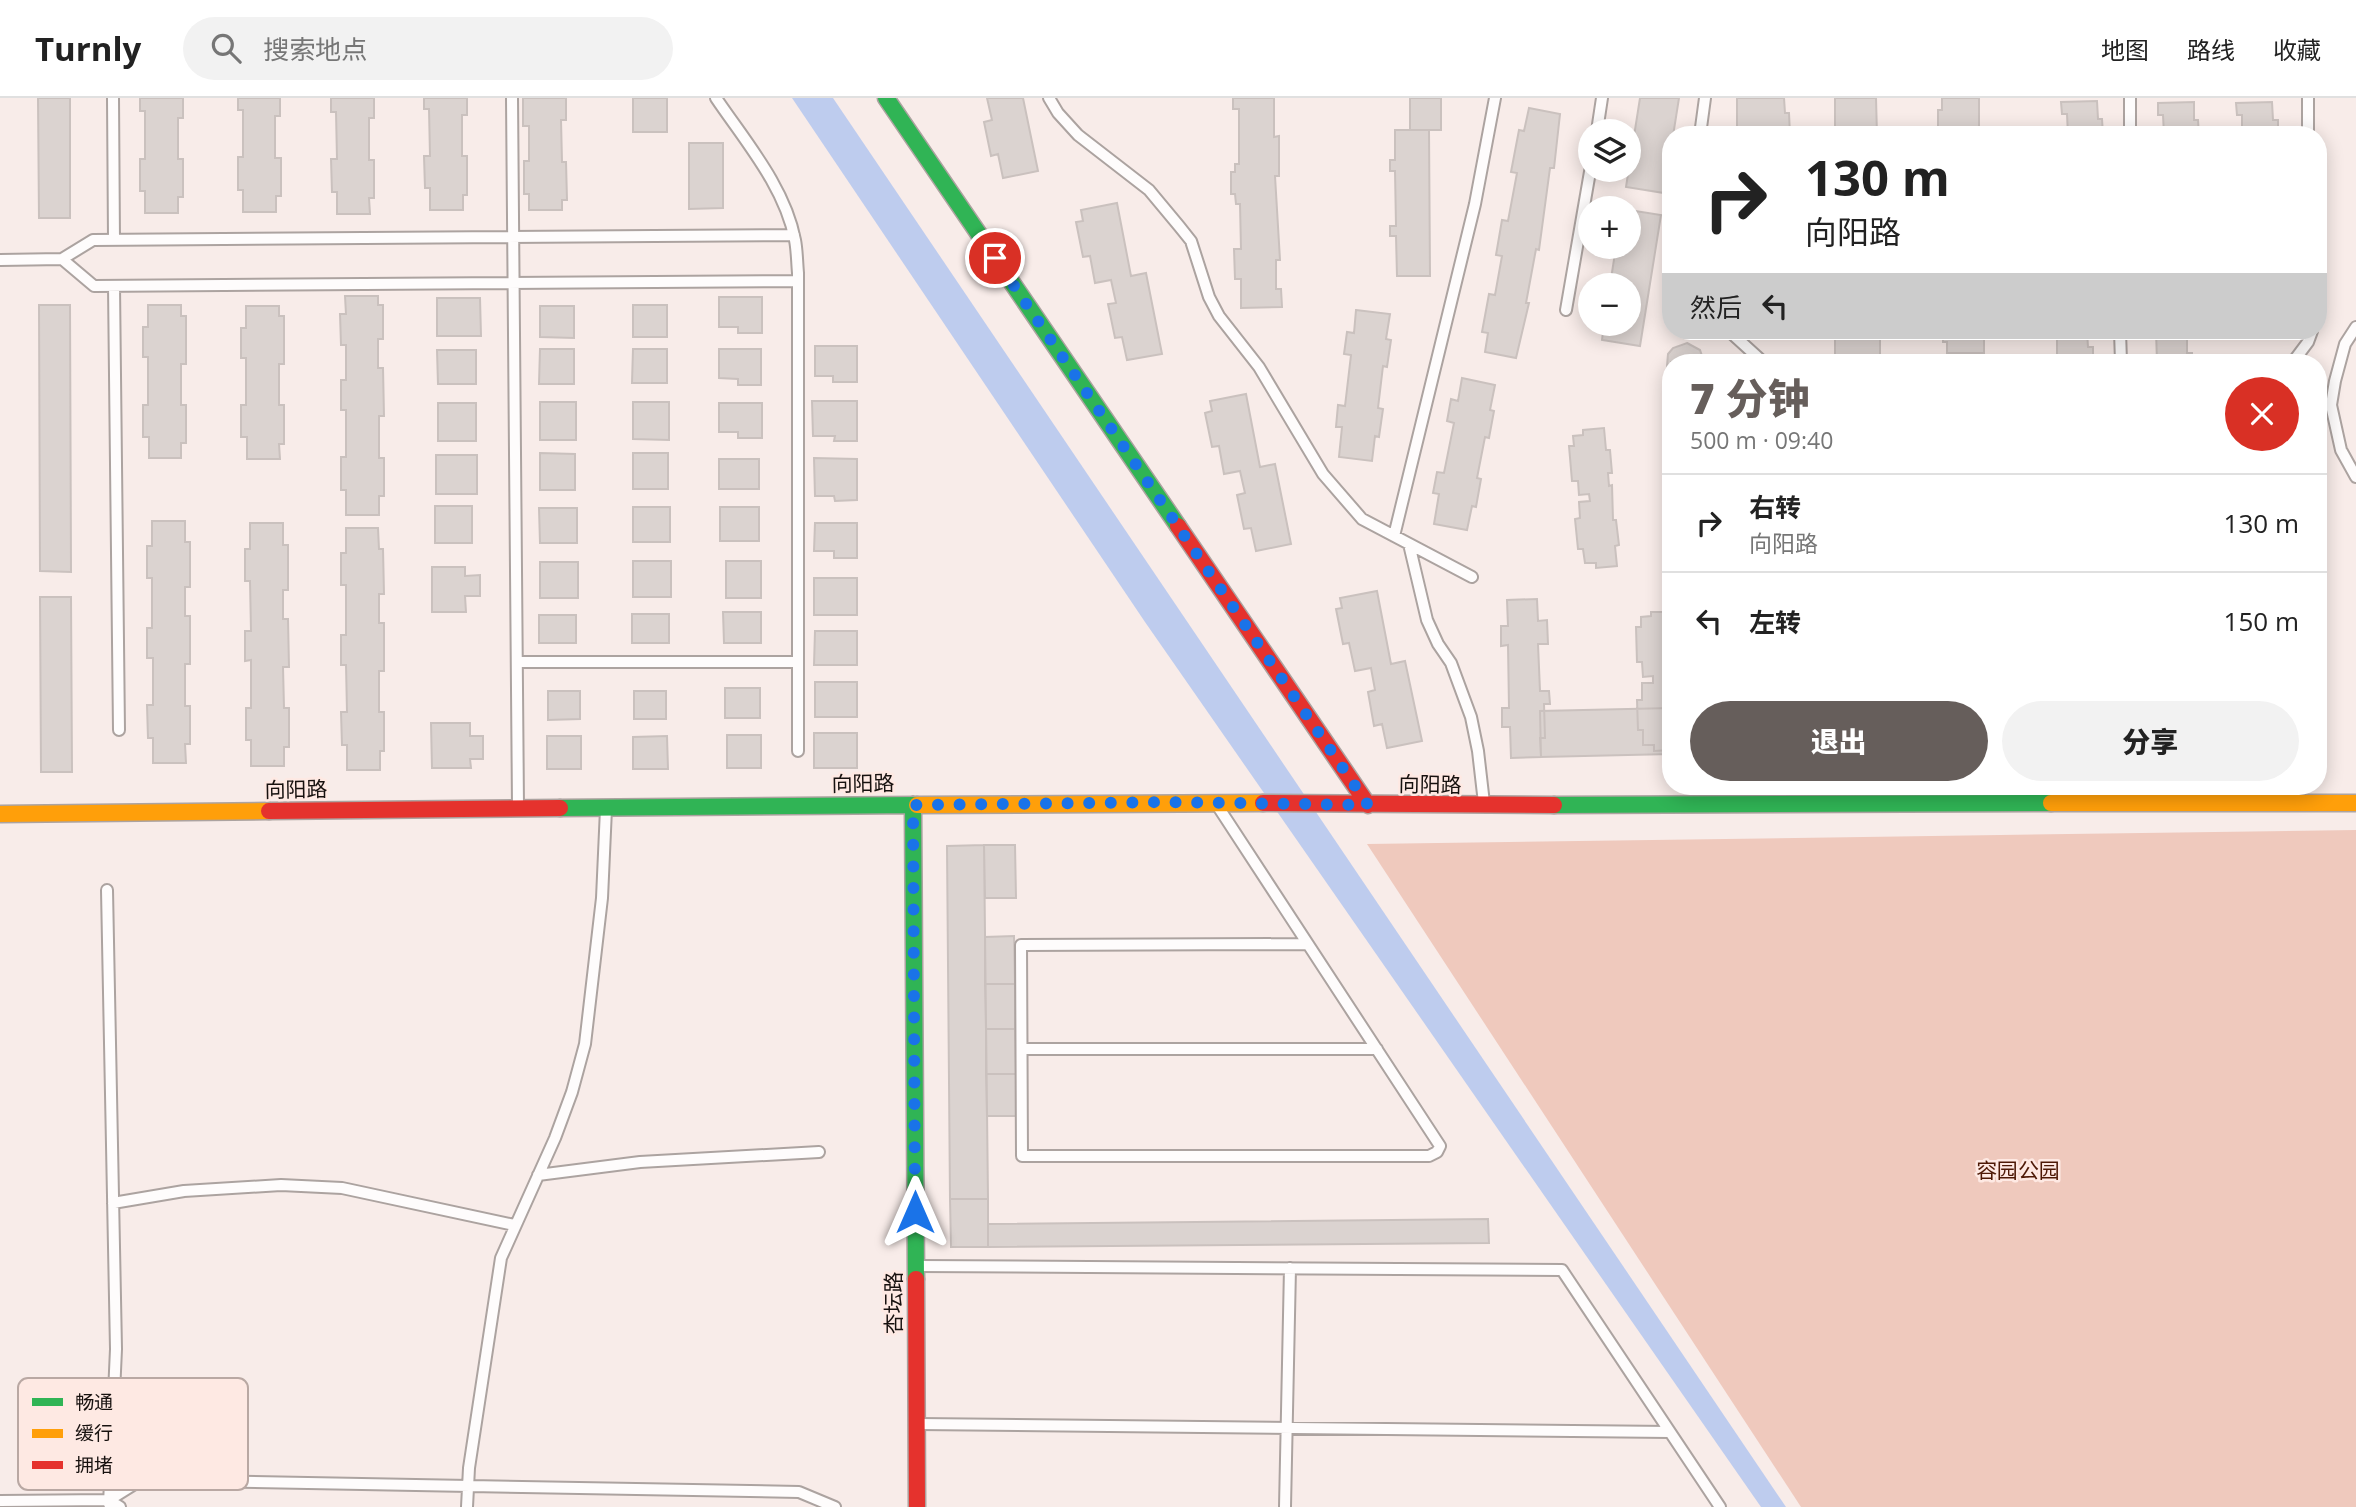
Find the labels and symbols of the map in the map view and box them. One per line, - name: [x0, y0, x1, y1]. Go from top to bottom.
- pin: [965, 228, 1025, 288]
- street label: 向阳路: [831, 768, 895, 798]
- street label: 向阳路: [1398, 769, 1462, 799]
- street label: 向阳路: [264, 774, 328, 804]
- park label: 容园公园: [1976, 1156, 2060, 1184]
- position arrow: [878, 1175, 952, 1249]
- street label: 杏坛路: [879, 1272, 907, 1335]
- legend: [18, 1378, 248, 1490]
- text: 畅通: [75, 1389, 113, 1415]
- text: 缓行: [75, 1420, 113, 1446]
- text: 拥堵: [75, 1452, 113, 1478]

